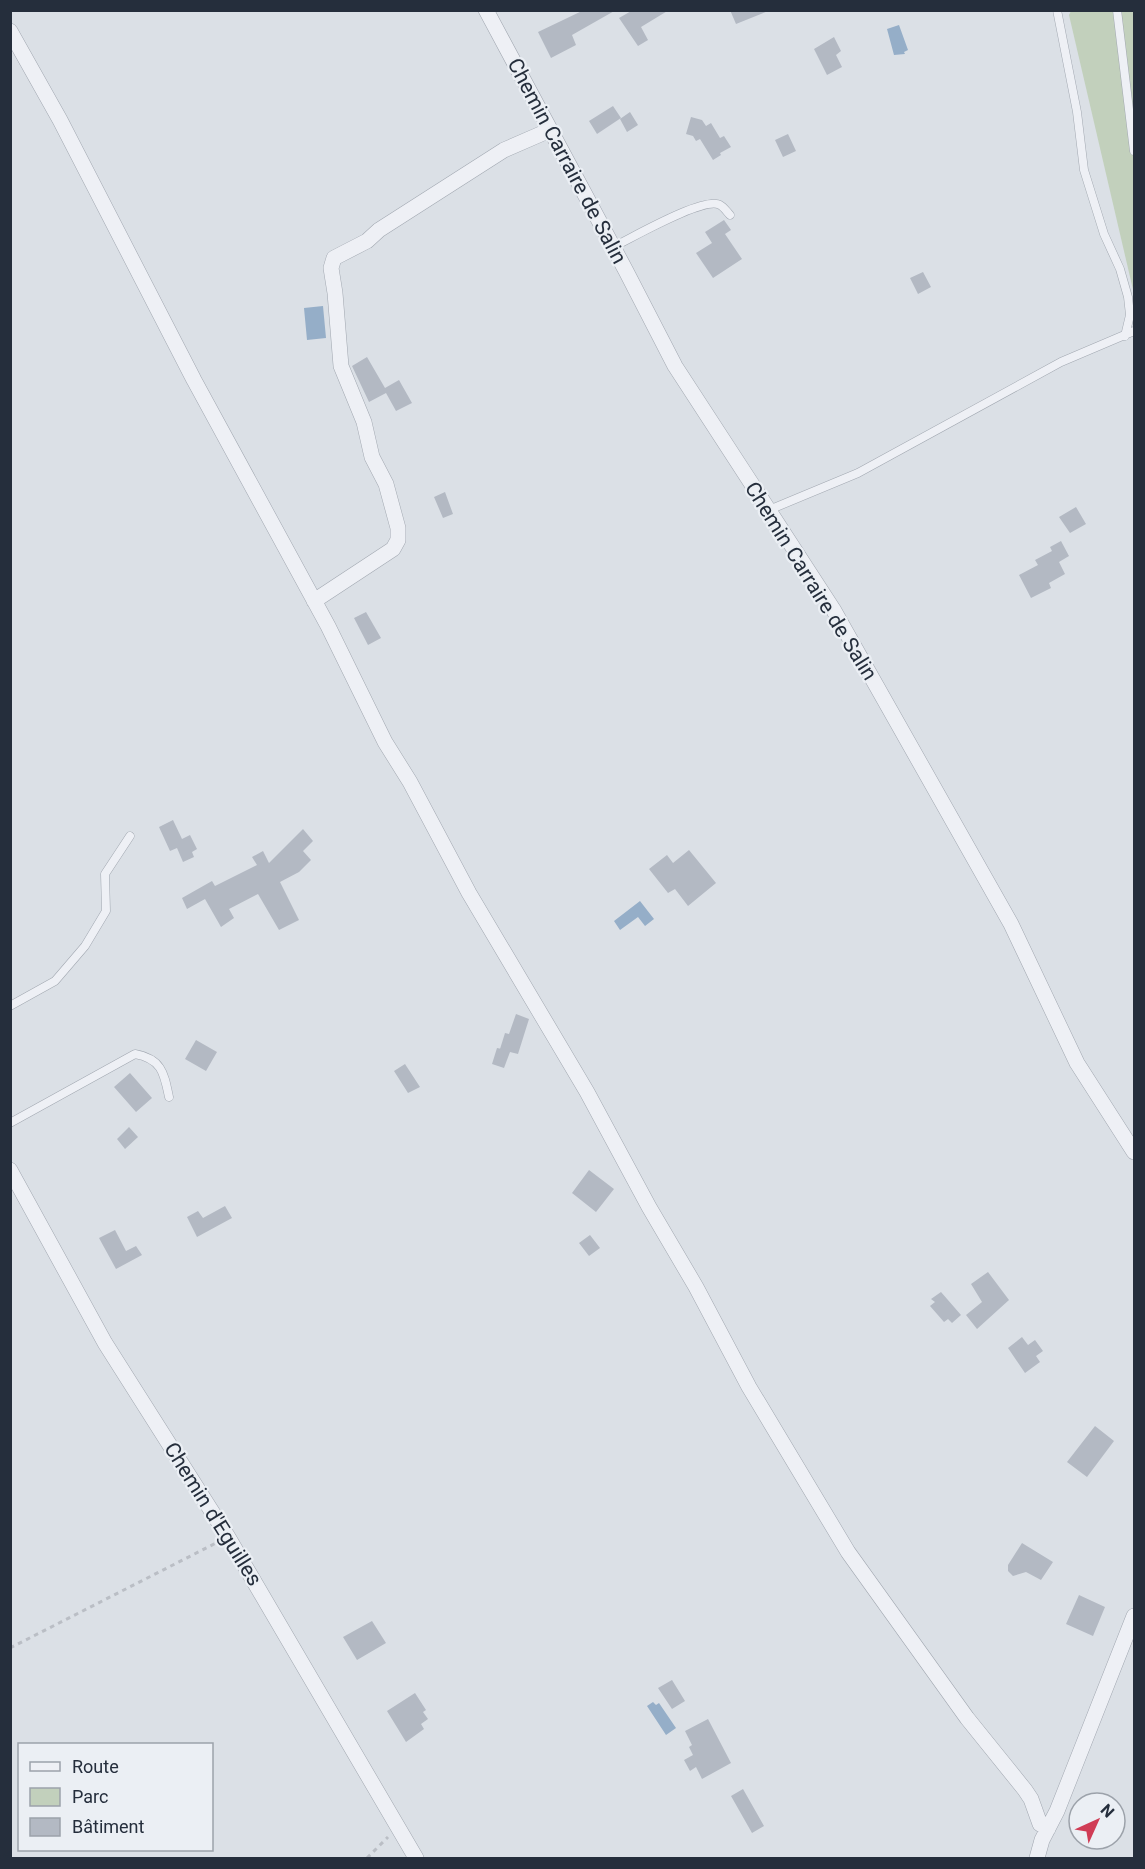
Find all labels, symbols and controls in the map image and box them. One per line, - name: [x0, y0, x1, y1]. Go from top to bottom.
- street label: Chemin Carraire de Salin: [503, 54, 631, 268]
- street label: Chemin Carraire de Salin: [740, 477, 882, 685]
- street label: Chemin d'Eguilles: [159, 1438, 267, 1590]
- legend: [18, 1743, 213, 1851]
- text: Route: [72, 1756, 119, 1777]
- text: Parc: [72, 1786, 108, 1807]
- north arrow: [1067, 1791, 1127, 1851]
- text: N: [1097, 1800, 1118, 1821]
- text: Bâtiment: [72, 1816, 145, 1837]

